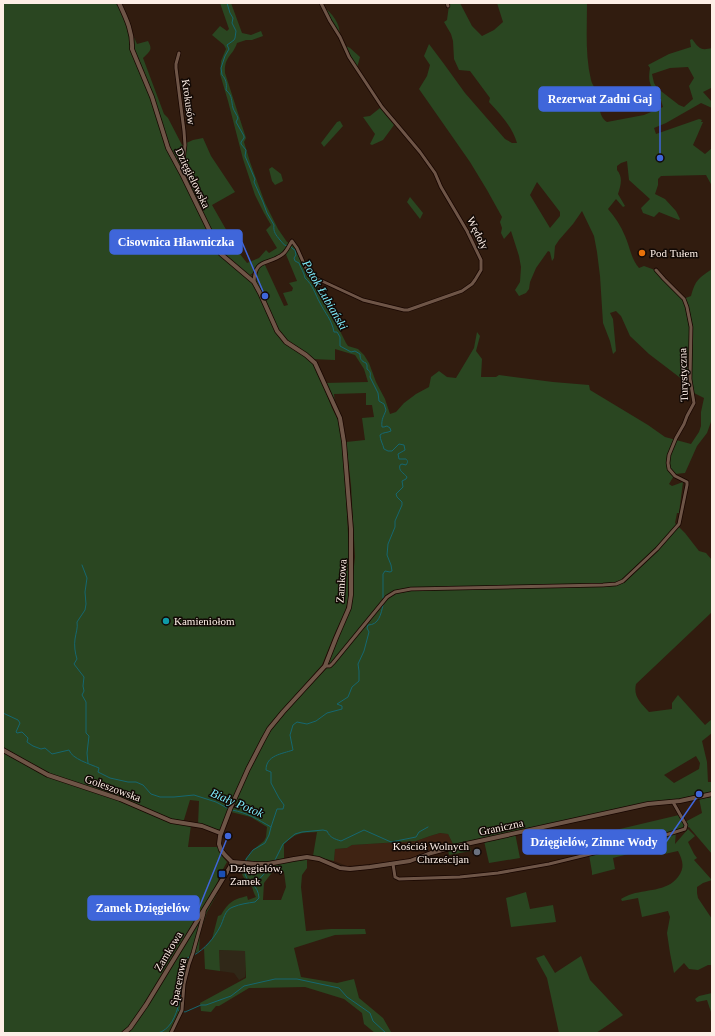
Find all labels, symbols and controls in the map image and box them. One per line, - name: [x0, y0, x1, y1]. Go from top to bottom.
- street label: Krokusów: [180, 78, 198, 126]
- callout: Rezerwat Zadni Gaj: [539, 87, 660, 111]
- text: Rezerwat Zadni Gaj: [548, 92, 652, 106]
- street label: Dzięgielowska: [173, 146, 213, 210]
- street label: Wędoły: [465, 215, 491, 252]
- callout: Cisownica Hławniczka: [110, 230, 242, 254]
- text: Cisownica Hławniczka: [118, 235, 234, 249]
- place label: Pod Tułem: [650, 247, 698, 259]
- marker: Pod Tułem: [637, 248, 647, 258]
- water label: Potok Łubiański: [299, 257, 351, 332]
- street label: Turystyczna: [676, 348, 690, 402]
- street label: Zamkowa: [333, 559, 349, 603]
- place label: Kamieniołom: [174, 615, 235, 627]
- marker: Kamieniołom: [161, 616, 171, 626]
- street label: Goleszowska: [83, 772, 143, 804]
- water label: Biały Potok: [208, 786, 266, 821]
- street label: Graniczna: [478, 816, 524, 838]
- callout: Dzięgielów, Zimne Wody: [523, 830, 666, 854]
- text: Dzięgielów, Zimne Wody: [531, 835, 657, 849]
- place label: Kościół Wolnych Chrześcijan: [393, 840, 469, 865]
- marker: Kościół Wolnych Chrześcijan: [472, 847, 482, 857]
- place label: Dzięgielów, Zamek: [230, 862, 283, 887]
- marker: Dzięgielów, Zamek: [217, 869, 227, 879]
- callout: Zamek Dzięgielów: [88, 896, 199, 920]
- text: Zamek Dzięgielów: [96, 901, 190, 915]
- street label: Zamkowa: [152, 929, 185, 973]
- street label: Spacerowa: [168, 957, 189, 1007]

